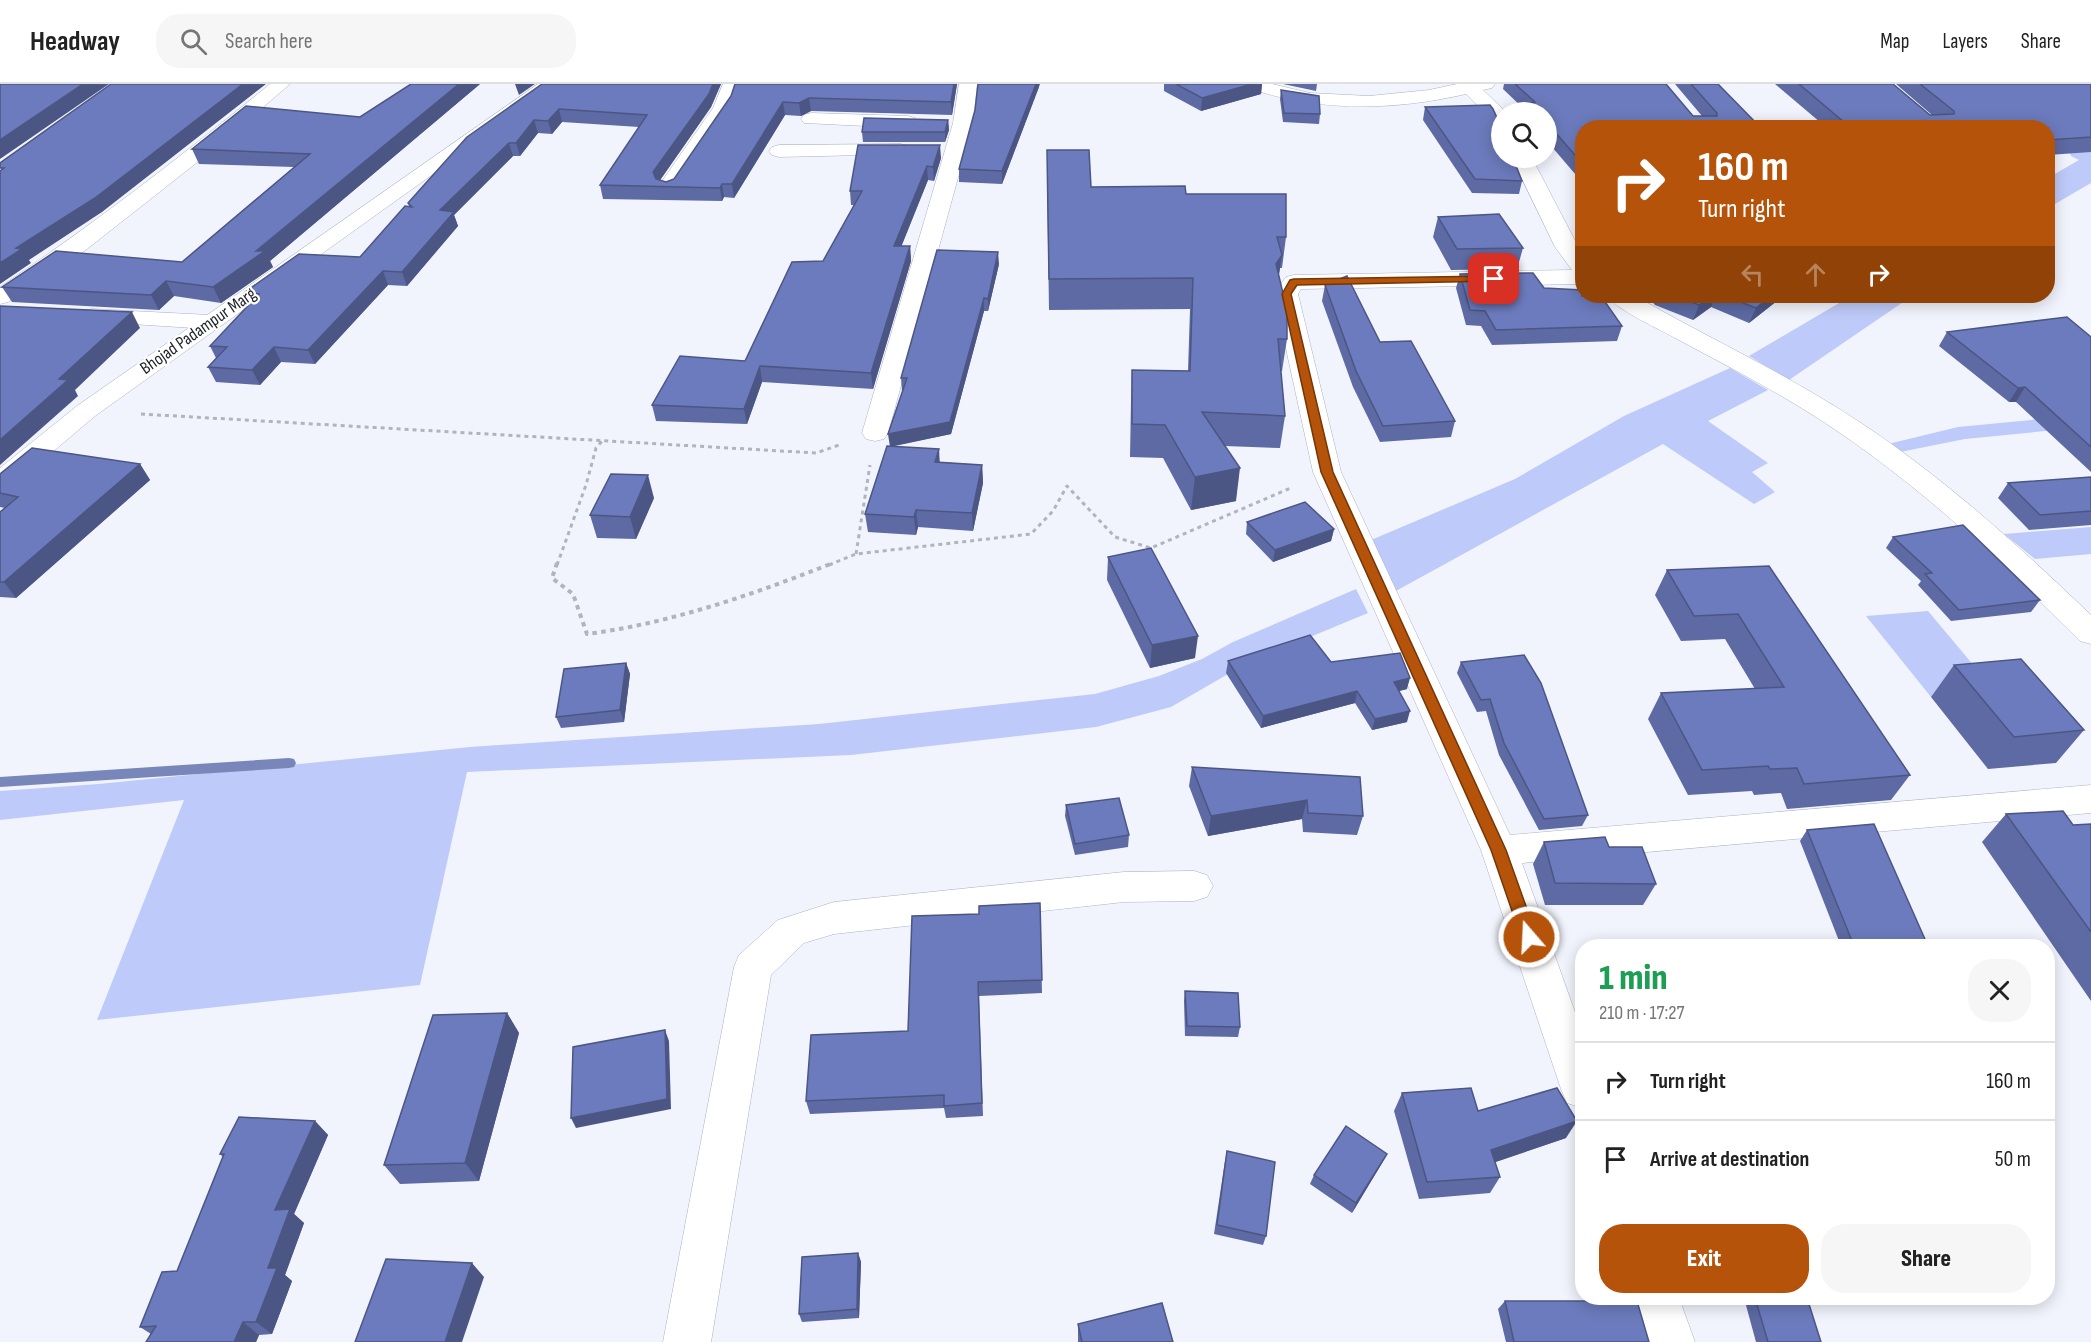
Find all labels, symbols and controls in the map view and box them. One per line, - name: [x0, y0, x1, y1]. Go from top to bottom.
- search box: [156, 14, 576, 68]
- text: Headway: [30, 25, 120, 58]
- icon: search: [177, 25, 210, 58]
- text: Search here: [225, 28, 312, 55]
- text: Map: [1880, 29, 1909, 54]
- text: Layers: [1942, 29, 1988, 54]
- text: Share: [2021, 29, 2061, 54]
- map controls: [1491, 102, 1557, 168]
- button: search: [1491, 102, 1557, 168]
- text: 160 m: [1698, 142, 1789, 193]
- icon: right: [1599, 144, 1677, 222]
- text: Turn right: [1698, 193, 1785, 225]
- pin: [1468, 253, 1519, 304]
- icon: left: [1736, 258, 1769, 291]
- icon: ahead: [1799, 258, 1832, 291]
- icon: right: [1862, 258, 1895, 291]
- icon: arrive: [1477, 262, 1510, 295]
- street label: Bhojad Padampur Marg: [136, 283, 260, 379]
- position arrow: [1497, 905, 1561, 969]
- text: 1 min: [1599, 957, 1667, 1000]
- button: close: [1968, 959, 2031, 1022]
- text: 210 m · 17:27: [1599, 1001, 1684, 1025]
- icon: right: [1599, 1065, 1632, 1098]
- text: Turn right: [1650, 1068, 1726, 1095]
- text: 160 m: [1986, 1068, 2031, 1095]
- icon: arrive: [1599, 1143, 1632, 1176]
- text: Arrive at destination: [1650, 1146, 1809, 1173]
- text: 50 m: [1995, 1146, 2031, 1173]
- button: Exit: [1599, 1224, 1809, 1293]
- button: Share: [1821, 1224, 2031, 1293]

